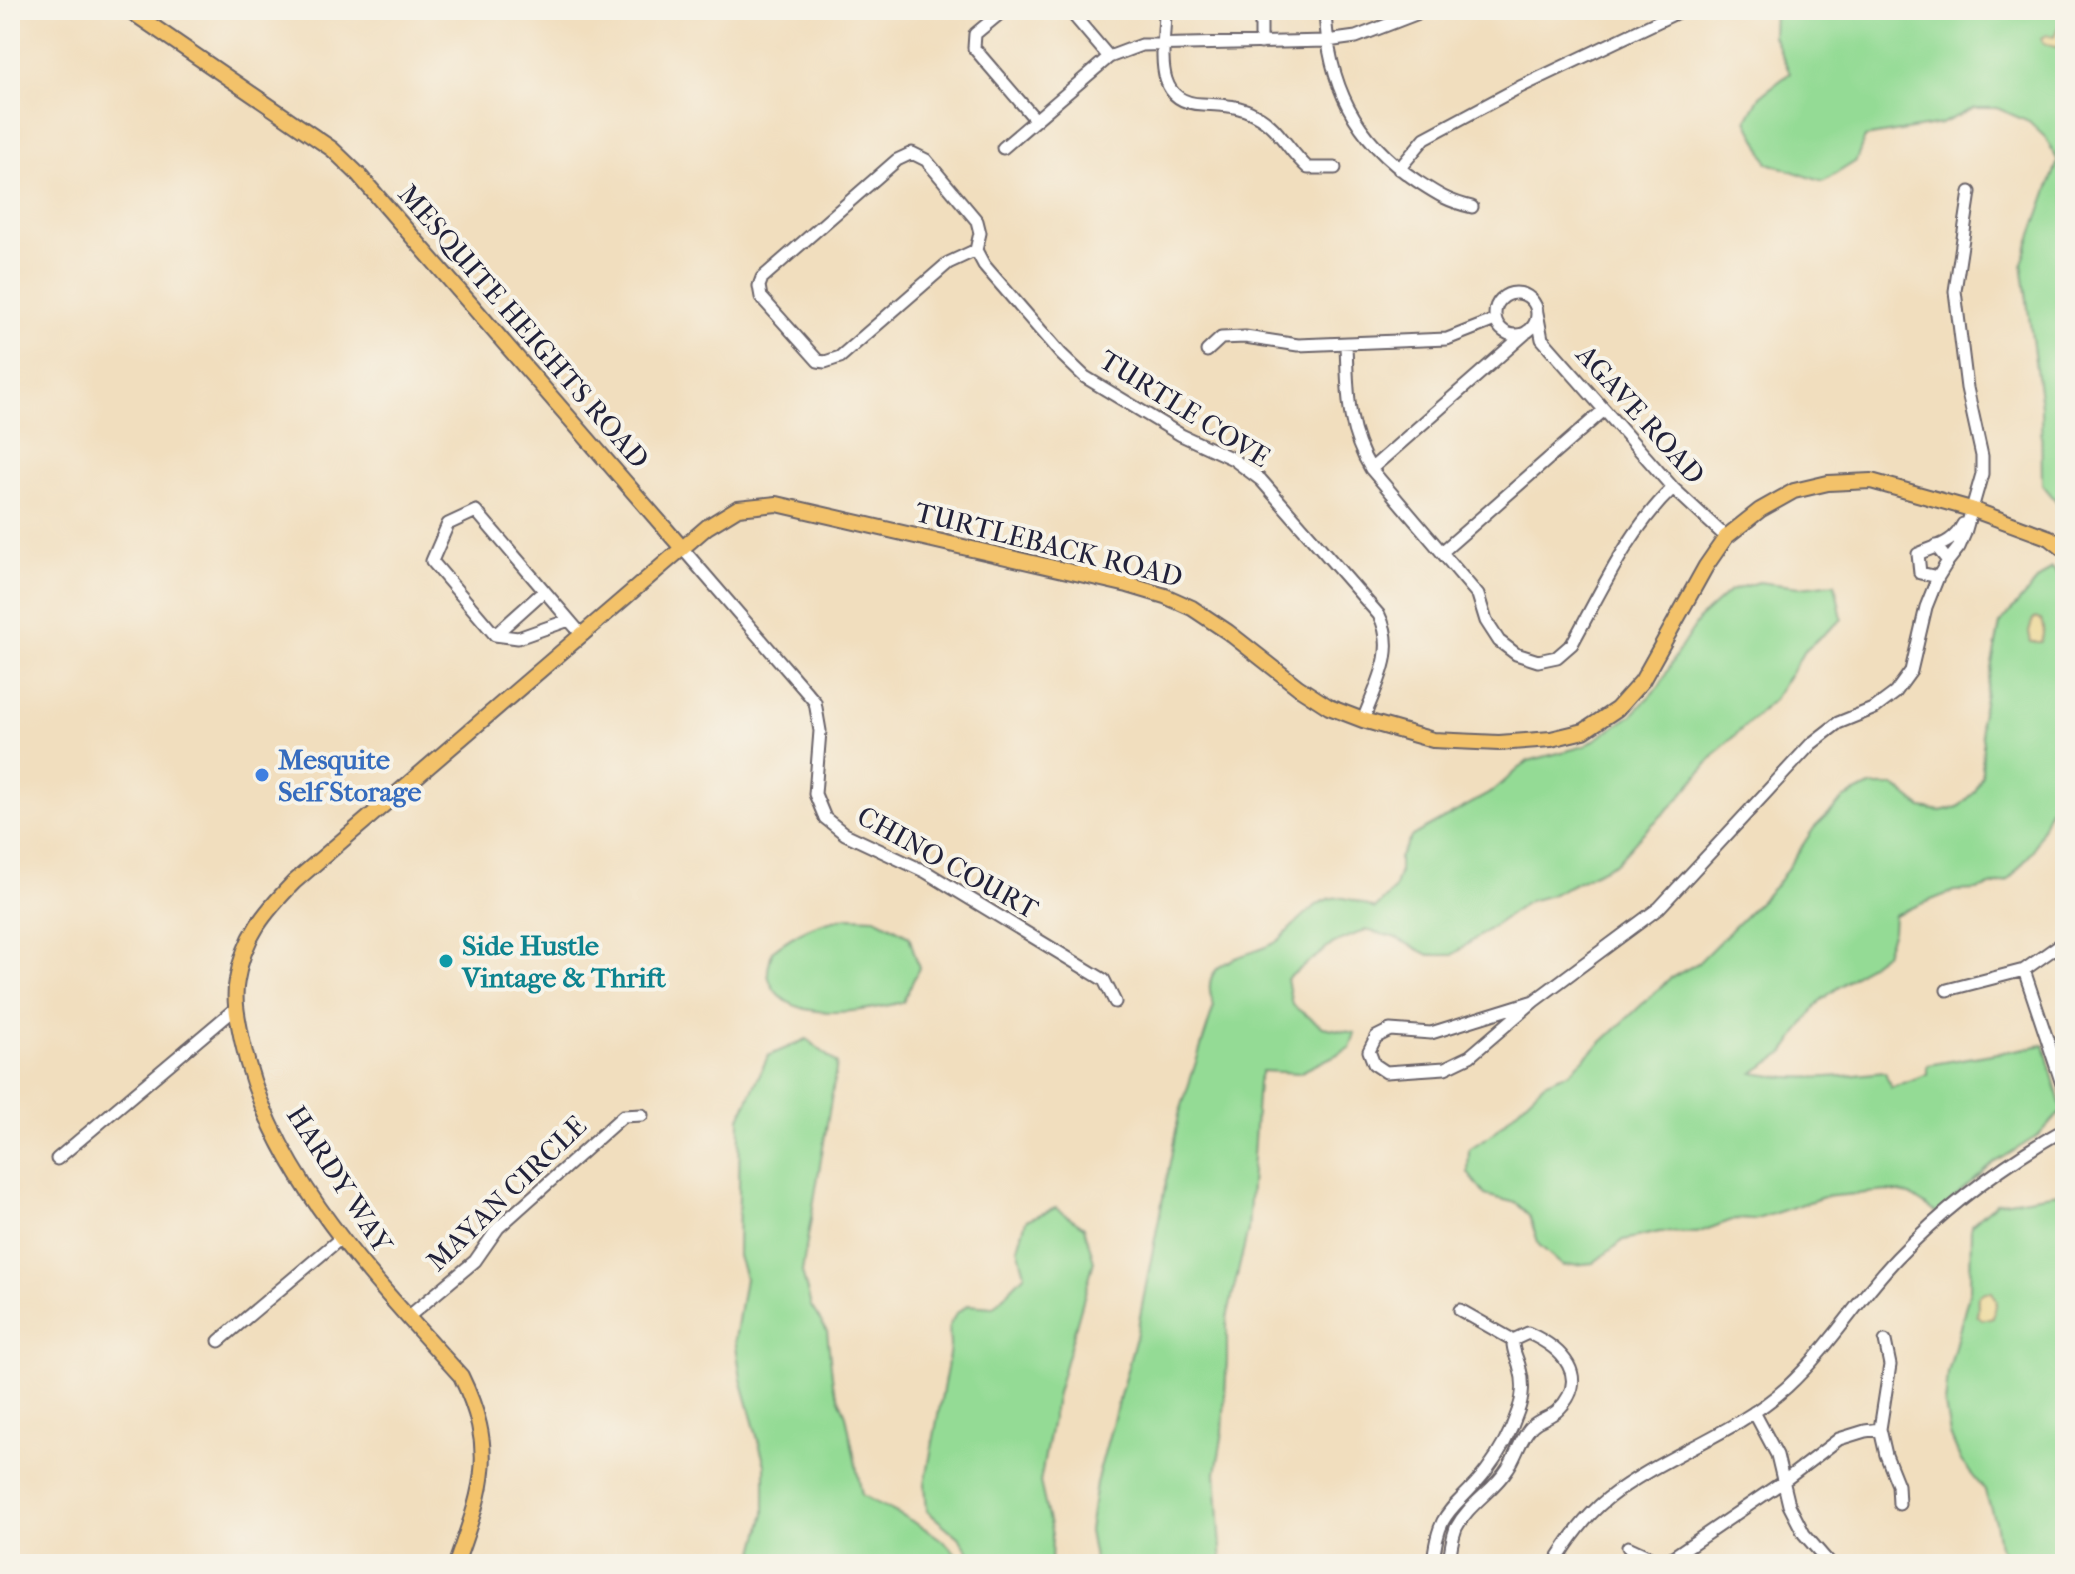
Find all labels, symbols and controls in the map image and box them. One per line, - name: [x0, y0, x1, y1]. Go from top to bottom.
- street label: MESQUITE HEIGHTS ROAD: [391, 178, 656, 475]
- street label: AGAVE ROAD: [1569, 337, 1712, 491]
- street label: TURTLE COVE: [1093, 343, 1276, 474]
- street label: TURTLEBACK ROAD: [912, 495, 1186, 594]
- place label: Mesquite Self Storage: [278, 743, 421, 808]
- marker: Mesquite Self Storage: [253, 766, 271, 784]
- street label: CHINO COURT: [852, 799, 1045, 926]
- place label: Side Hustle Vintage & Thrift: [461, 929, 667, 994]
- marker: Side Hustle Vintage & Thrift: [437, 952, 455, 970]
- street label: HARDY WAY: [280, 1100, 400, 1260]
- street label: MAYAN CIRCLE: [420, 1109, 593, 1278]

